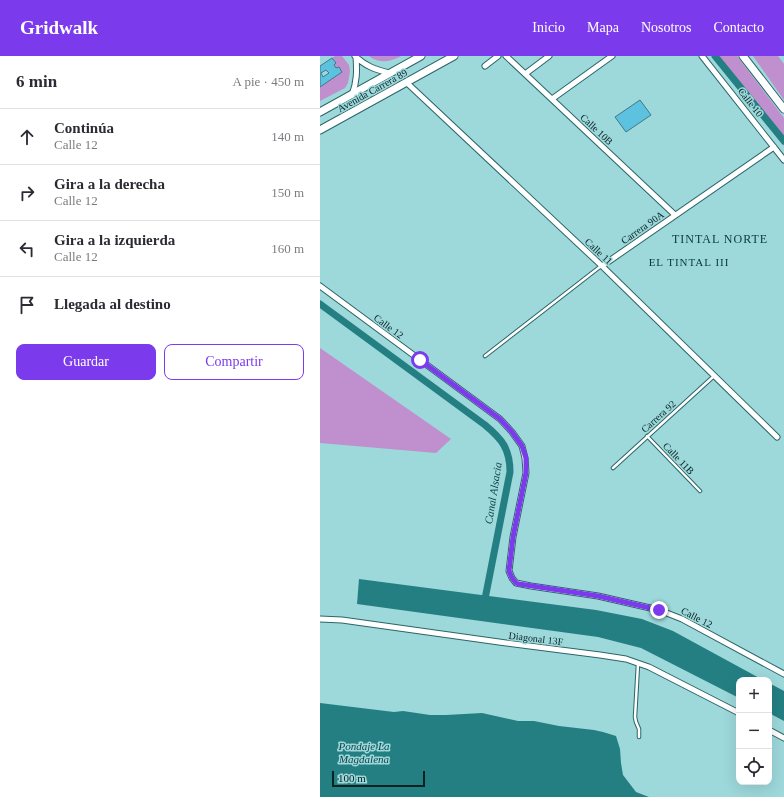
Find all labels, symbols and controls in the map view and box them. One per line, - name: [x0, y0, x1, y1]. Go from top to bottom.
- text: Gridwalk: [20, 17, 98, 38]
- text: Inicio: [532, 20, 565, 35]
- text: Mapa: [587, 20, 619, 35]
- text: Nosotros: [641, 20, 691, 35]
- text: Contacto: [713, 20, 764, 35]
- street label: Avenida Carrera 89: [335, 67, 409, 114]
- text: 6 min: [16, 72, 57, 91]
- text: A pie · 450 m: [233, 74, 304, 89]
- street label: Calle 10: [736, 86, 765, 119]
- street label: Calle 10B: [578, 112, 615, 147]
- text: Continúa: [54, 120, 114, 136]
- icon: ahead: [16, 126, 38, 148]
- text: 140 m: [271, 129, 304, 144]
- text: Calle 12: [54, 137, 98, 152]
- text: Gira a la derecha: [54, 176, 165, 192]
- icon: right: [16, 182, 38, 204]
- text: 150 m: [271, 185, 304, 200]
- text: Calle 12: [54, 193, 98, 208]
- street label: Carrera 90A: [619, 208, 666, 246]
- text: Gira a la izquierda: [54, 232, 175, 248]
- district label: TINTAL NORTE: [672, 232, 768, 246]
- street label: Calle 11: [583, 236, 615, 267]
- icon: left: [16, 238, 38, 260]
- text: 160 m: [271, 241, 304, 256]
- text: Calle 12: [54, 249, 98, 264]
- district label: EL TINTAL III: [649, 256, 729, 268]
- icon: arrive: [16, 294, 38, 316]
- text: Llegada al destino: [54, 296, 171, 312]
- street label: Calle 12: [372, 312, 406, 341]
- button: Guardar: [16, 344, 156, 380]
- button: Compartir: [164, 344, 304, 380]
- route start: [411, 351, 429, 369]
- street label: Carrera 92: [639, 398, 678, 435]
- street label: Calle 11B: [661, 440, 697, 477]
- water label: Canal Alsacia: [482, 461, 504, 525]
- route end: [650, 601, 668, 619]
- street label: Calle 12: [679, 605, 714, 630]
- street label: Diagonal 13F: [508, 630, 564, 647]
- map controls: [736, 677, 772, 785]
- button: +: [736, 677, 772, 713]
- button: −: [736, 713, 772, 749]
- water label: Pondaje La Magdalena: [337, 740, 390, 765]
- button: locate: [736, 749, 772, 785]
- scale bar: [332, 769, 425, 788]
- text: 100 m: [338, 772, 366, 784]

